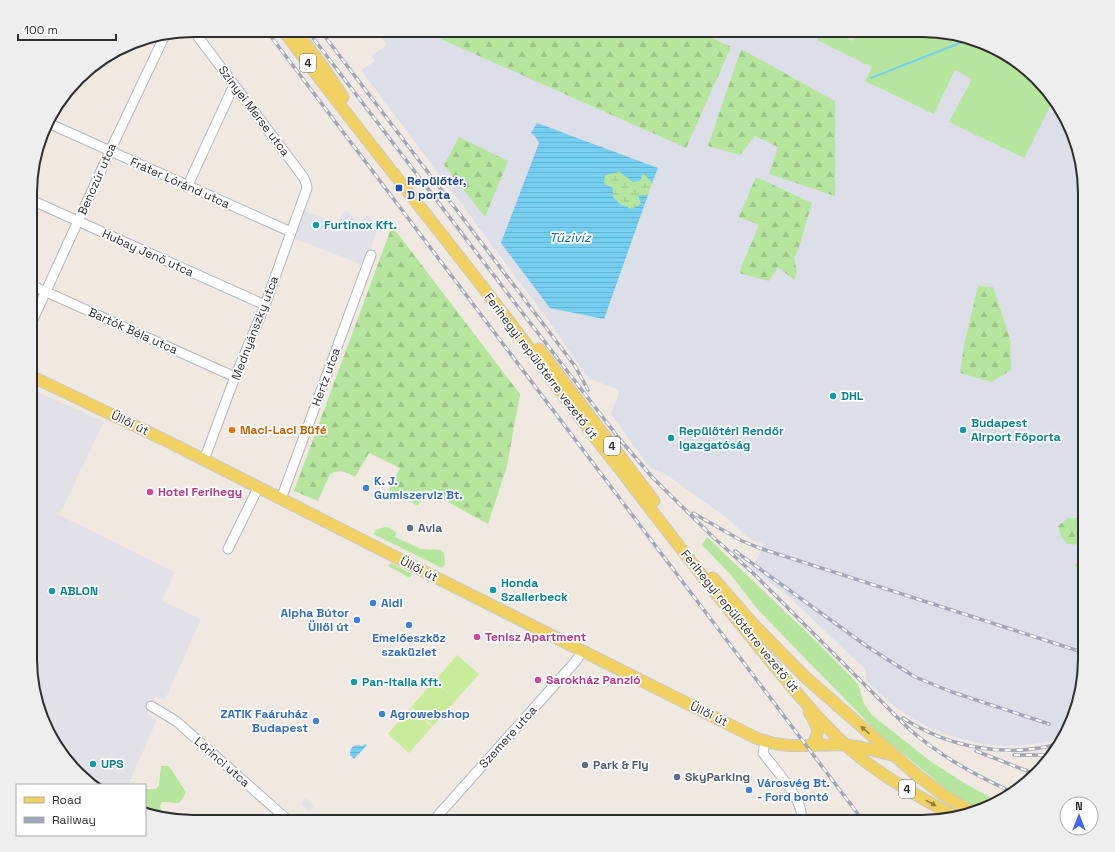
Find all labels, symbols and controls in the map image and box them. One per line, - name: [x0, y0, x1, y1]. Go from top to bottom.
- scale bar: [18, 16, 116, 42]
- text: 100 m: [24, 22, 58, 38]
- road number: 4: [300, 54, 316, 72]
- street label: Szinyei Merse utca: [215, 62, 293, 160]
- street label: Benczúr utca: [74, 140, 120, 218]
- street label: Fráter Lóránd utca: [128, 154, 232, 212]
- place label: Repülőtér, D porta: [407, 173, 466, 203]
- marker: Repülőtér, D porta: [394, 183, 404, 193]
- place label: Furtinox Kft.: [324, 217, 397, 233]
- marker: Furtinox Kft.: [311, 220, 321, 230]
- street label: Hubay Jenő utca: [100, 226, 196, 280]
- water label: Tűzivíz: [549, 229, 592, 246]
- street label: Mednyánszky utca: [228, 274, 282, 382]
- street label: Ferihegyi repülőtérre vezető út: [481, 290, 601, 442]
- street label: Bartók Béla utca: [86, 304, 180, 358]
- street label: Hertz utca: [308, 345, 344, 408]
- place label: DHL: [841, 388, 864, 404]
- marker: DHL: [828, 391, 838, 401]
- street label: Üllői út: [108, 407, 152, 439]
- place label: Budapest Airport Főporta: [971, 415, 1061, 445]
- place label: Maci-Laci Büfé: [240, 422, 327, 438]
- place label: Repülőtéri Rendőr Igazgatóság: [679, 423, 784, 453]
- marker: Maci-Laci Büfé: [227, 425, 237, 435]
- marker: Budapest Airport Főporta: [958, 425, 968, 435]
- marker: Repülőtéri Rendőr Igazgatóság: [666, 433, 676, 443]
- road number: 4: [604, 437, 620, 455]
- place label: K. J. Gumiszerviz Bt.: [374, 473, 463, 503]
- marker: K. J. Gumiszerviz Bt.: [361, 483, 371, 493]
- place label: Hotel Ferihegy: [158, 484, 242, 500]
- marker: Hotel Ferihegy: [145, 487, 155, 497]
- place label: Avia: [418, 520, 442, 536]
- marker: Avia: [405, 523, 415, 533]
- street label: Ferihegyi repülőtérre vezető út: [677, 546, 803, 696]
- street label: Üllői út: [397, 553, 441, 585]
- place label: Honda Szallerbeck: [501, 575, 568, 605]
- place label: ABLON: [60, 583, 98, 599]
- marker: Honda Szallerbeck: [488, 585, 498, 595]
- marker: ABLON: [47, 586, 57, 596]
- place label: Aldi: [381, 595, 403, 611]
- marker: Aldi: [368, 598, 378, 608]
- place label: Alpha Bútor Üllői út: [280, 605, 349, 635]
- marker: Alpha Bútor Üllői út: [352, 615, 362, 625]
- marker: Emelőeszköz szaküzlet: [404, 620, 414, 630]
- place label: Tenisz Apartment: [485, 629, 586, 645]
- place label: Emelőeszköz szaküzlet: [372, 630, 446, 660]
- marker: Tenisz Apartment: [472, 632, 482, 642]
- place label: Sarokház Panzió: [546, 672, 641, 688]
- place label: Pan-Italia Kft.: [362, 674, 442, 690]
- marker: Sarokház Panzió: [533, 675, 543, 685]
- marker: Pan-Italia Kft.: [349, 677, 359, 687]
- street label: Üllői út: [687, 698, 731, 730]
- street label: Szemere utca: [476, 702, 540, 772]
- place label: ZATIK Faáruház Budapest: [221, 706, 308, 736]
- place label: Agrowebshop: [390, 706, 470, 722]
- marker: Agrowebshop: [377, 709, 387, 719]
- marker: ZATIK Faáruház Budapest: [311, 716, 321, 726]
- one-way arrow: [860, 726, 870, 735]
- street label: Lőrinci utca: [191, 733, 253, 791]
- place label: UPS: [101, 756, 124, 772]
- place label: Park & Fly: [593, 757, 649, 773]
- marker: UPS: [88, 759, 98, 769]
- marker: Park & Fly: [580, 760, 590, 770]
- place label: SkyParking: [685, 769, 750, 785]
- marker: SkyParking: [672, 772, 682, 782]
- place label: Városvég Bt. - Ford bontó: [757, 775, 830, 805]
- road number: 4: [899, 780, 915, 798]
- legend: [16, 784, 146, 836]
- marker: Városvég Bt. - Ford bontó: [744, 785, 754, 795]
- text: Road: [52, 792, 81, 808]
- north arrow: [1059, 796, 1099, 836]
- text: N: [1075, 799, 1083, 813]
- one-way arrow: [925, 800, 937, 806]
- text: Railway: [52, 812, 96, 828]

